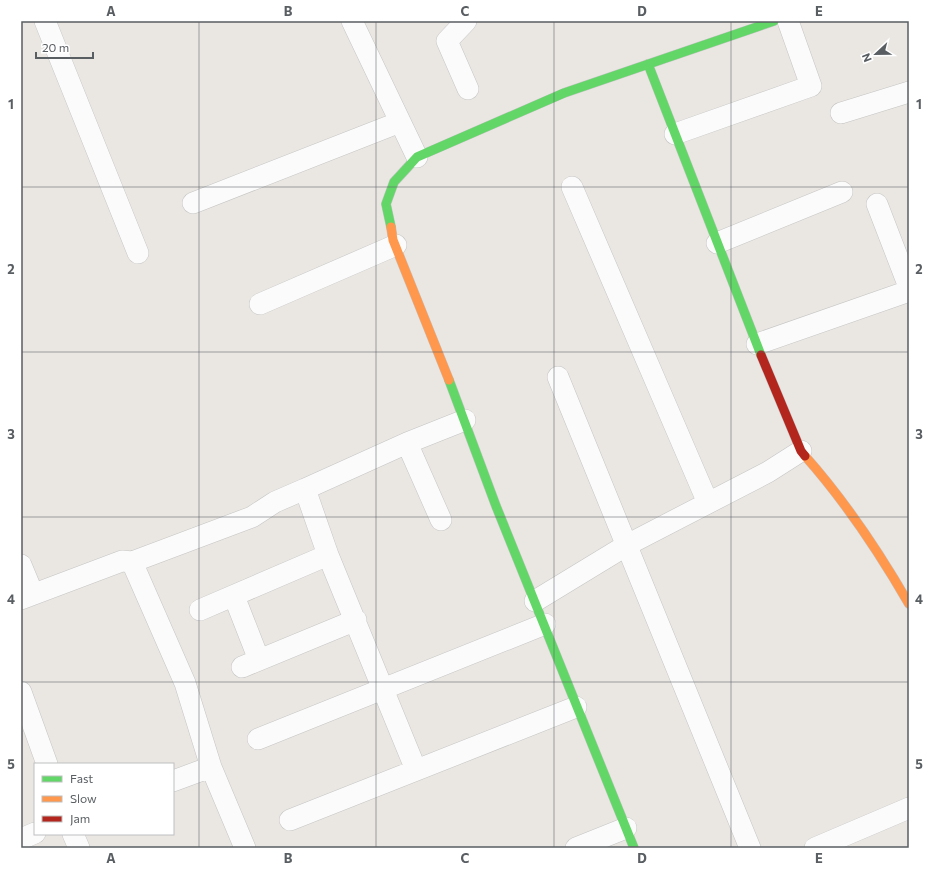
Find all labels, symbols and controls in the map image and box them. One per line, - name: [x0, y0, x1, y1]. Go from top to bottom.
- text: A: [106, 3, 116, 19]
- text: B: [284, 3, 293, 19]
- text: C: [461, 3, 470, 19]
- text: D: [637, 3, 647, 19]
- text: E: [815, 3, 823, 19]
- scale bar: [36, 34, 93, 60]
- north arrow: [856, 34, 896, 74]
- text: 20 m: [42, 40, 69, 54]
- text: N: [859, 52, 874, 64]
- text: 1: [8, 96, 14, 112]
- text: 1: [916, 96, 922, 112]
- text: 2: [7, 261, 15, 277]
- text: 2: [915, 261, 923, 277]
- text: 3: [7, 426, 15, 442]
- text: 3: [915, 426, 923, 442]
- text: 4: [7, 591, 15, 607]
- text: 4: [915, 591, 923, 607]
- text: 5: [7, 756, 15, 772]
- text: 5: [915, 756, 923, 772]
- legend: [34, 763, 174, 835]
- text: Fast: [70, 771, 93, 785]
- text: Slow: [70, 791, 97, 805]
- text: Jam: [70, 811, 90, 826]
- text: A: [106, 850, 116, 866]
- text: B: [284, 850, 293, 866]
- text: C: [461, 850, 470, 866]
- text: D: [637, 850, 647, 866]
- text: E: [815, 850, 823, 866]

